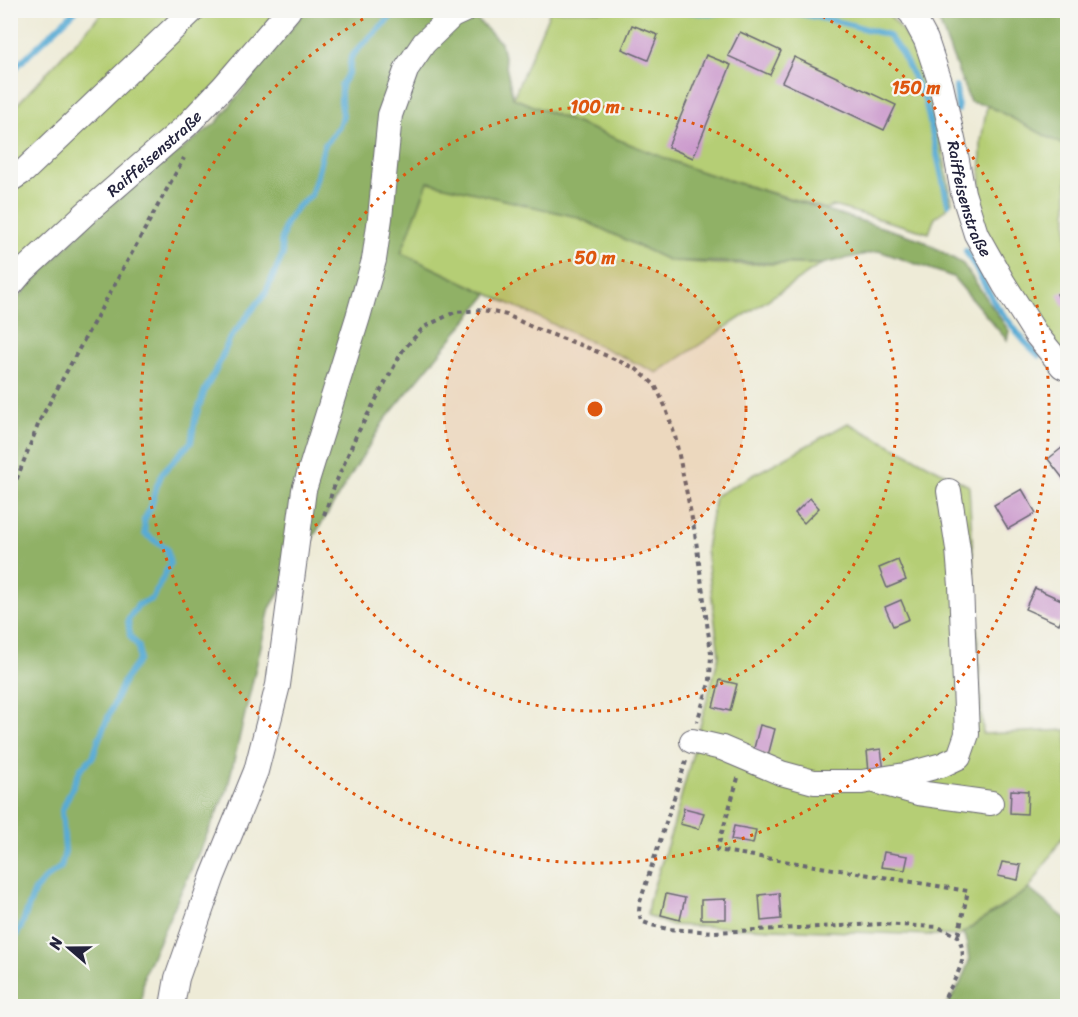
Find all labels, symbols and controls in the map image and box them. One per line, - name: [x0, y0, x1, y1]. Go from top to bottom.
- text: 150 m: [892, 72, 940, 104]
- text: 100 m: [571, 91, 620, 123]
- street label: Raiffeisenstraße: [99, 103, 209, 204]
- street label: Raiffeisenstraße: [939, 138, 1000, 262]
- text: 50 m: [575, 242, 616, 274]
- centre of rings: [585, 399, 605, 419]
- north arrow: [39, 918, 99, 978]
- text: N: [40, 932, 71, 954]

